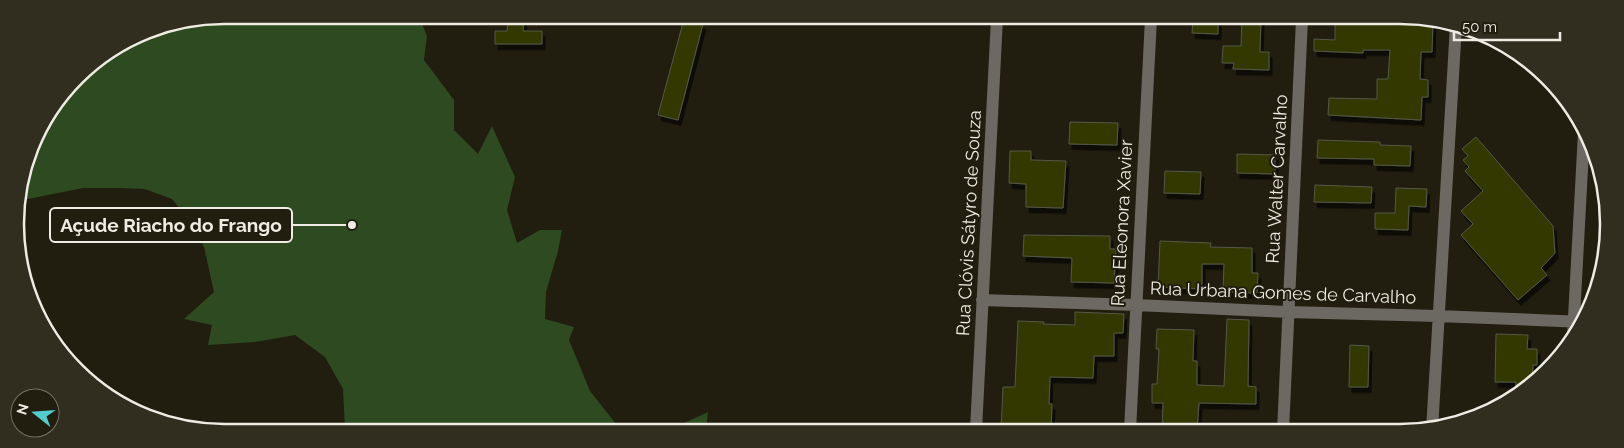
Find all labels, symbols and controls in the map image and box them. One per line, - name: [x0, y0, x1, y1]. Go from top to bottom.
- scale bar: [1454, 10, 1560, 42]
- text: 50 m: [1462, 18, 1497, 36]
- street label: Rua Walter Carvalho: [1262, 94, 1291, 264]
- street label: Rua Clóvis Sátyro de Souza: [952, 109, 985, 337]
- street label: Rua Eleonora Xavier: [1107, 138, 1136, 307]
- callout: Açude Riacho do Frango: [50, 208, 292, 242]
- text: Açude Riacho do Frango: [60, 214, 282, 236]
- street label: Rua Urbana Gomes de Carvalho: [1150, 277, 1417, 308]
- north arrow: [10, 388, 60, 438]
- text: N: [13, 402, 32, 417]

